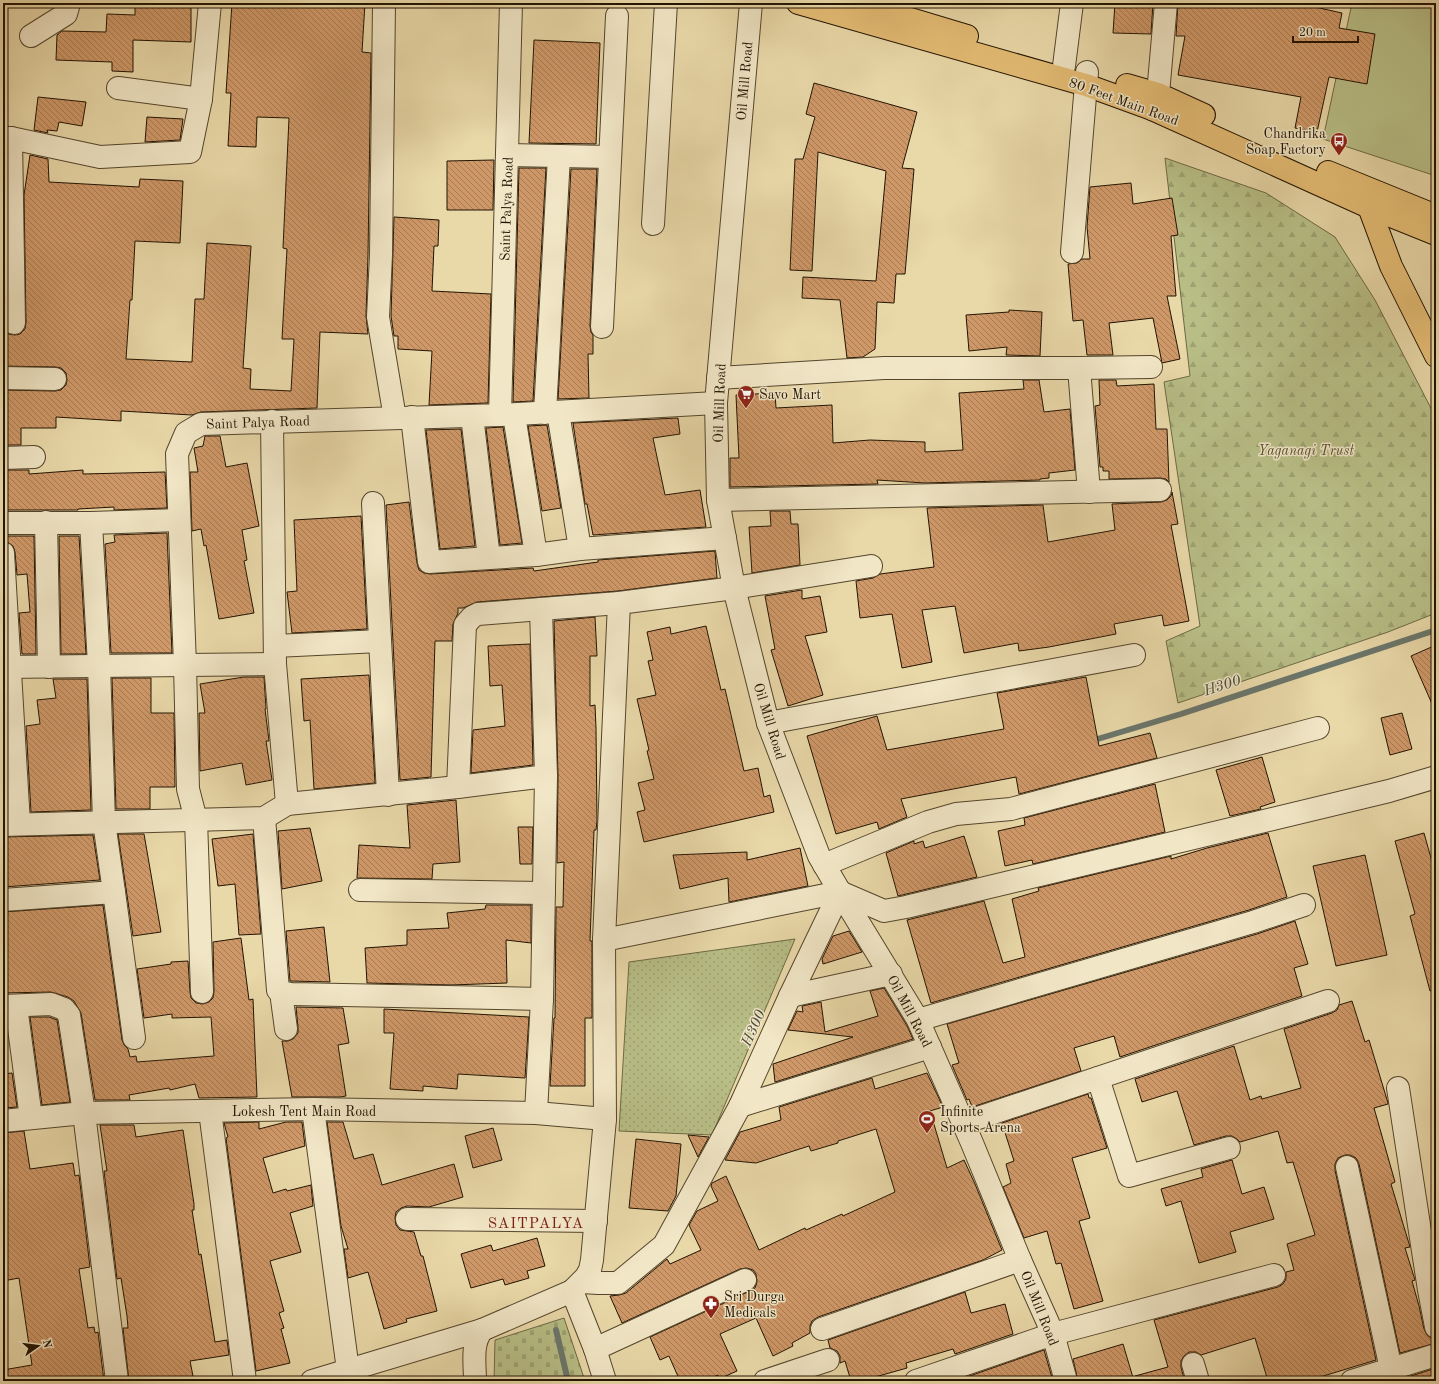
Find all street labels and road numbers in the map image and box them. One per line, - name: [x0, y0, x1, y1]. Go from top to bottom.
- street label: Oil Mill Road: [735, 41, 755, 121]
- street label: 80 Feet Main Road: [1067, 76, 1180, 128]
- street label: Saint Palya Road: [498, 157, 516, 261]
- street label: Oil Mill Road: [712, 363, 728, 443]
- street label: Saint Palya Road: [206, 414, 310, 432]
- street label: Oil Mill Road: [751, 681, 787, 761]
- street label: Oil Mill Road: [884, 973, 934, 1050]
- street label: Lokesh Tent Main Road: [232, 1105, 376, 1119]
- street label: Oil Mill Road: [1018, 1269, 1060, 1348]

